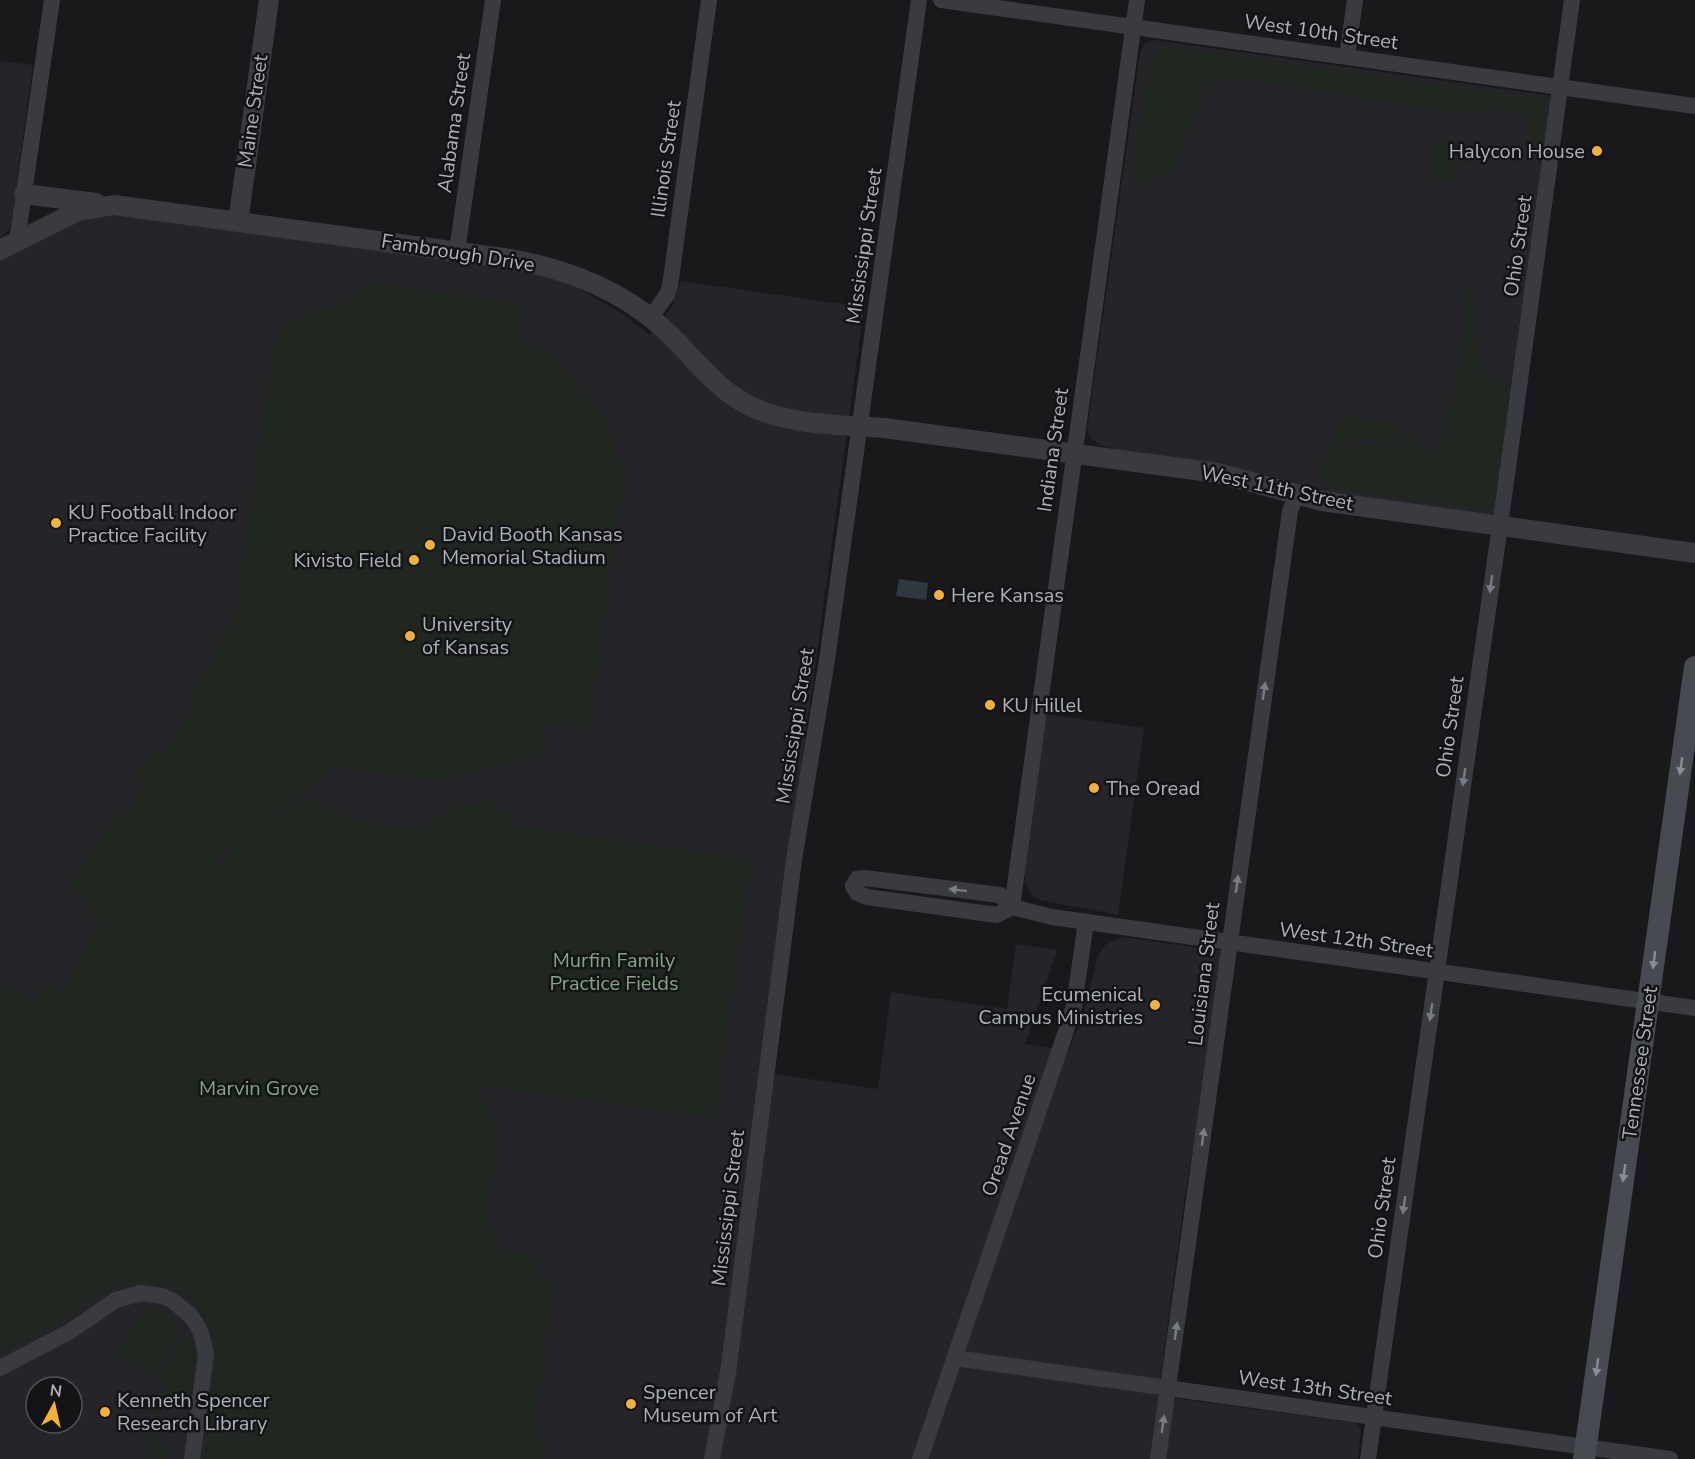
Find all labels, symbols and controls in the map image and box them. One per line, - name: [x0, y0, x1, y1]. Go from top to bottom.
- street label: West 10th Street: [1242, 8, 1401, 56]
- street label: Alabama Street: [431, 50, 477, 195]
- street label: Maine Street: [232, 52, 274, 169]
- street label: Illinois Street: [644, 98, 688, 219]
- place label: Halycon House: [1449, 138, 1585, 165]
- marker: Halycon House: [1590, 144, 1604, 158]
- street label: Mississippi Street: [840, 165, 888, 326]
- street label: Ohio Street: [1498, 193, 1539, 298]
- street label: Fambrough Drive: [379, 228, 537, 278]
- street label: Indiana Street: [1031, 385, 1075, 514]
- street label: West 11th Street: [1198, 459, 1357, 518]
- place label: KU Football Indoor Practice Facility: [68, 499, 237, 549]
- marker: KU Football Indoor Practice Facility: [49, 516, 63, 530]
- place label: David Booth Kansas Memorial Stadium: [442, 521, 623, 571]
- marker: David Booth Kansas Memorial Stadium: [423, 538, 437, 552]
- place label: Kivisto Field: [294, 547, 402, 574]
- marker: Kivisto Field: [407, 553, 421, 567]
- one-way arrow: [1487, 574, 1496, 593]
- place label: Here Kansas: [951, 582, 1064, 609]
- marker: Here Kansas: [932, 588, 946, 602]
- place label: University of Kansas: [422, 611, 513, 661]
- marker: University of Kansas: [403, 629, 417, 643]
- street label: Mississippi Street: [769, 645, 821, 806]
- street label: Ohio Street: [1430, 674, 1471, 779]
- one-way arrow: [1260, 682, 1269, 701]
- place label: KU Hillel: [1002, 692, 1082, 719]
- marker: KU Hillel: [983, 698, 997, 712]
- one-way arrow: [1677, 757, 1686, 776]
- one-way arrow: [1460, 767, 1469, 786]
- place label: The Oread: [1106, 775, 1200, 802]
- marker: The Oread: [1087, 781, 1101, 795]
- one-way arrow: [1232, 875, 1242, 894]
- one-way arrow: [949, 885, 968, 894]
- street label: Louisiana Street: [1182, 900, 1226, 1047]
- street label: West 12th Street: [1277, 916, 1436, 964]
- park label: Murfin Family Practice Fields: [549, 947, 679, 997]
- one-way arrow: [1650, 950, 1659, 969]
- place label: Ecumenical Campus Ministries: [978, 981, 1143, 1031]
- street label: Tennessee Street: [1616, 984, 1664, 1142]
- marker: Ecumenical Campus Ministries: [1148, 998, 1162, 1012]
- one-way arrow: [1427, 1002, 1436, 1021]
- street label: Oread Avenue: [975, 1070, 1043, 1200]
- park label: Marvin Grove: [199, 1075, 319, 1102]
- street label: Mississippi Street: [705, 1127, 751, 1288]
- one-way arrow: [1198, 1128, 1208, 1147]
- street label: Ohio Street: [1362, 1155, 1403, 1260]
- one-way arrow: [1620, 1164, 1629, 1183]
- one-way arrow: [1399, 1195, 1408, 1214]
- one-way arrow: [1171, 1321, 1180, 1340]
- one-way arrow: [1592, 1357, 1602, 1376]
- street label: West 13th Street: [1236, 1364, 1395, 1412]
- north arrow: [24, 1375, 84, 1435]
- text: N: [48, 1379, 63, 1403]
- place label: Spencer Museum of Art: [643, 1379, 778, 1429]
- place label: Kenneth Spencer Research Library: [117, 1387, 270, 1437]
- marker: Spencer Museum of Art: [624, 1397, 638, 1411]
- marker: Kenneth Spencer Research Library: [98, 1405, 112, 1419]
- one-way arrow: [1158, 1414, 1167, 1433]

